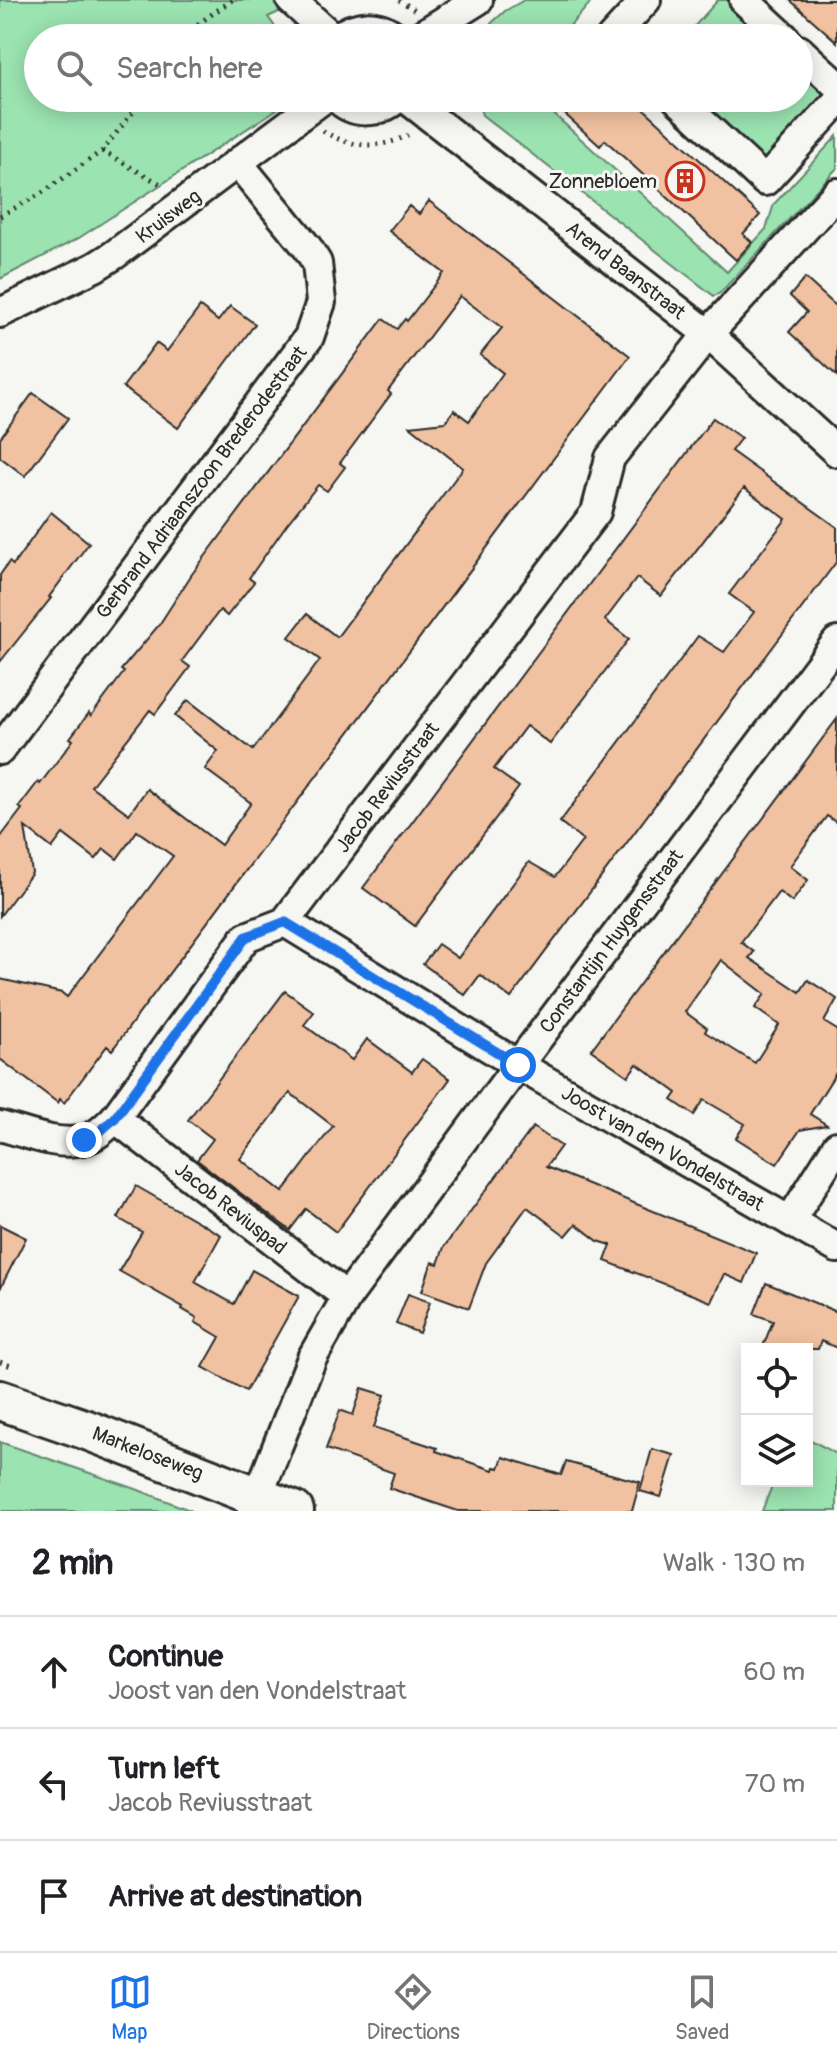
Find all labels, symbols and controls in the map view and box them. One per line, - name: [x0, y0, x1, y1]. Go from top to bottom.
- search box: [24, 24, 813, 112]
- icon: search: [52, 46, 96, 90]
- text: Search here: [116, 50, 263, 87]
- building icon: Zonnebloem: [664, 160, 706, 202]
- place label: Zonnebloem: [548, 169, 657, 194]
- street label: Kruisweg: [131, 184, 206, 249]
- street label: Arend Baanstraat: [561, 216, 691, 325]
- street label: Gerbrand Adriaanszoon Brederodestraat: [90, 340, 313, 624]
- street label: Jacob Reviusstraat: [330, 716, 445, 858]
- street label: Constantijn Huygensstraat: [534, 844, 689, 1038]
- route start: [500, 1047, 536, 1083]
- street label: Joost van den Vondelstraat: [557, 1080, 769, 1217]
- route end: [66, 1122, 102, 1158]
- street label: Jacob Reviuspad: [170, 1157, 292, 1260]
- map controls: [741, 1343, 813, 1487]
- button: locate: [741, 1343, 813, 1415]
- button: layers: [741, 1415, 813, 1487]
- street label: Markeloseweg: [89, 1421, 207, 1486]
- text: 2 min: [32, 1542, 114, 1585]
- text: Walk · 130 m: [663, 1547, 805, 1579]
- text: Continue: [108, 1638, 223, 1675]
- icon: ahead: [32, 1650, 76, 1694]
- text: 60 m: [743, 1656, 805, 1688]
- text: Joost van den Vondelstraat: [108, 1675, 406, 1707]
- text: Turn left: [108, 1750, 219, 1787]
- icon: left: [32, 1762, 76, 1806]
- text: 70 m: [745, 1768, 805, 1800]
- text: Jacob Reviusstraat: [108, 1787, 312, 1819]
- icon: arrive: [32, 1874, 76, 1918]
- text: Arrive at destination: [108, 1878, 362, 1915]
- tab: Map: [108, 1970, 152, 2046]
- tab: Directions: [367, 1970, 460, 2046]
- tab: Saved: [675, 1970, 729, 2046]

